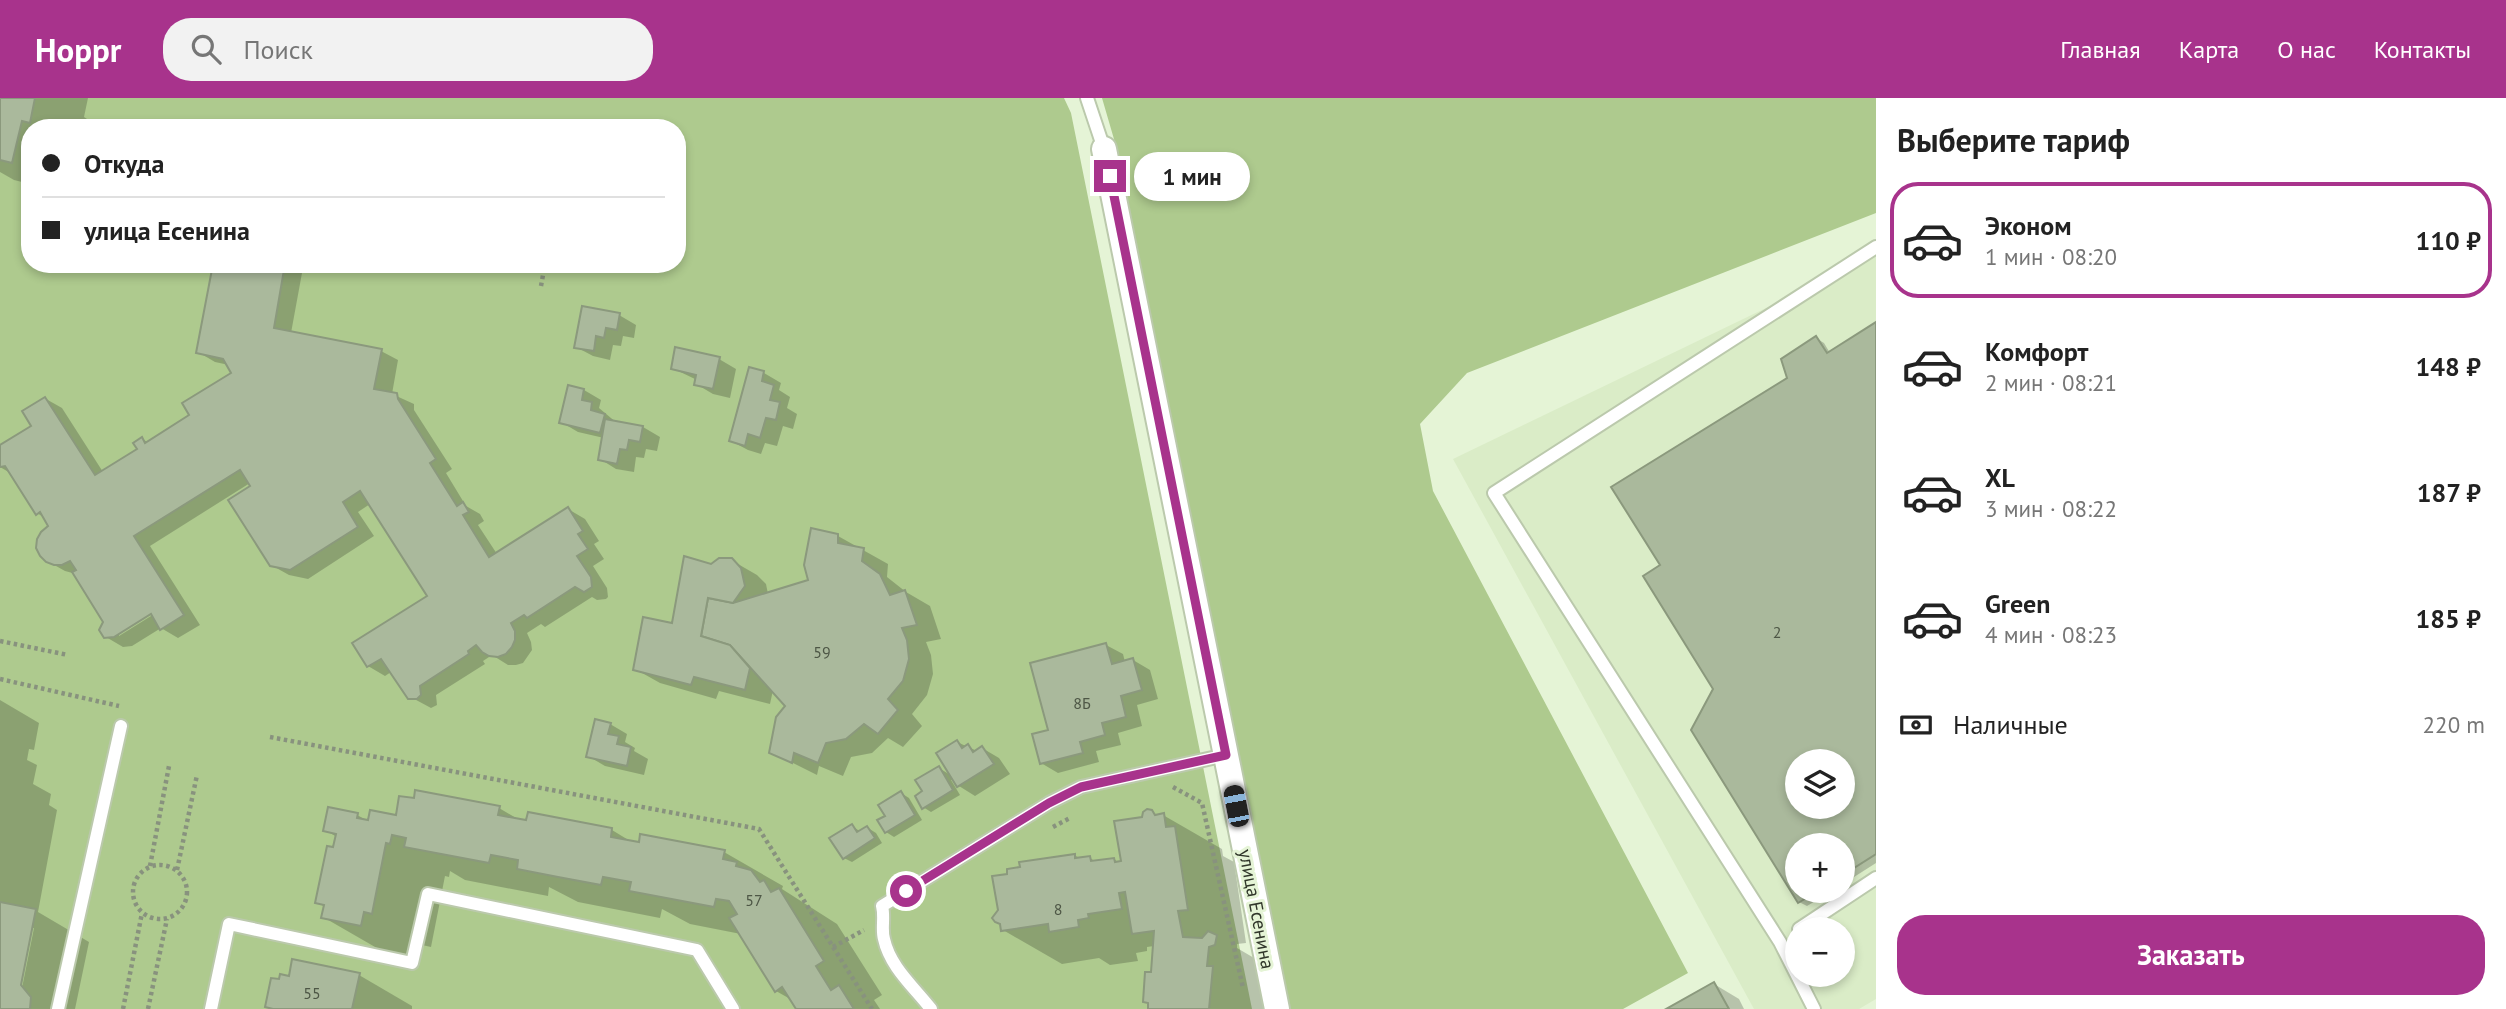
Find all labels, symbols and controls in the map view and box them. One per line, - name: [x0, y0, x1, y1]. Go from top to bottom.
- search box: [163, 18, 653, 81]
- text: Hoppr: [35, 28, 121, 71]
- icon: search: [187, 30, 225, 68]
- text: Поиск: [243, 33, 313, 66]
- text: Главная: [2060, 34, 2141, 65]
- text: Карта: [2179, 34, 2239, 65]
- text: О нас: [2277, 34, 2336, 65]
- text: Контакты: [2374, 34, 2471, 65]
- text: Выберите тариф: [1897, 119, 2130, 161]
- text: Откуда: [84, 147, 164, 180]
- callout: 1 мин: [1134, 152, 1250, 200]
- route end: [1094, 160, 1126, 192]
- text: 1 мин: [1162, 162, 1222, 191]
- icon: car: [1901, 209, 1964, 272]
- text: Эконом: [1985, 209, 2072, 242]
- text: улица Есенина: [84, 214, 250, 247]
- text: 110 ₽: [2415, 224, 2481, 257]
- text: 1 мин · 08:20: [1985, 242, 2117, 271]
- icon: car: [1901, 335, 1964, 398]
- text: Комфорт: [1985, 335, 2088, 368]
- text: 148 ₽: [2415, 350, 2481, 383]
- text: 2 мин · 08:21: [1985, 368, 2117, 397]
- icon: car: [1901, 461, 1964, 524]
- text: XL: [1985, 461, 2015, 494]
- text: 187 ₽: [2417, 476, 2481, 509]
- text: 3 мин · 08:22: [1985, 494, 2117, 523]
- icon: car: [1901, 587, 1964, 650]
- text: Green: [1985, 587, 2050, 620]
- text: 185 ₽: [2415, 602, 2481, 635]
- text: 4 мин · 08:23: [1985, 620, 2117, 649]
- house number: 2: [1773, 622, 1781, 642]
- house number: 59: [813, 642, 831, 662]
- house number: 8Б: [1073, 693, 1091, 713]
- icon: cash: [1897, 706, 1935, 744]
- text: Наличные: [1953, 708, 2068, 741]
- text: 220 m: [2423, 710, 2485, 739]
- map controls: [1785, 749, 1855, 987]
- button: layers: [1785, 749, 1855, 819]
- car: [1222, 783, 1251, 829]
- button: +: [1785, 833, 1855, 903]
- street label: улица Есенина: [1234, 847, 1280, 971]
- route start: [890, 875, 922, 907]
- house number: 57: [745, 890, 763, 910]
- house number: 8: [1054, 899, 1062, 919]
- button: Заказать: [1897, 915, 2485, 995]
- button: −: [1785, 917, 1855, 987]
- house number: 55: [303, 983, 321, 1003]

